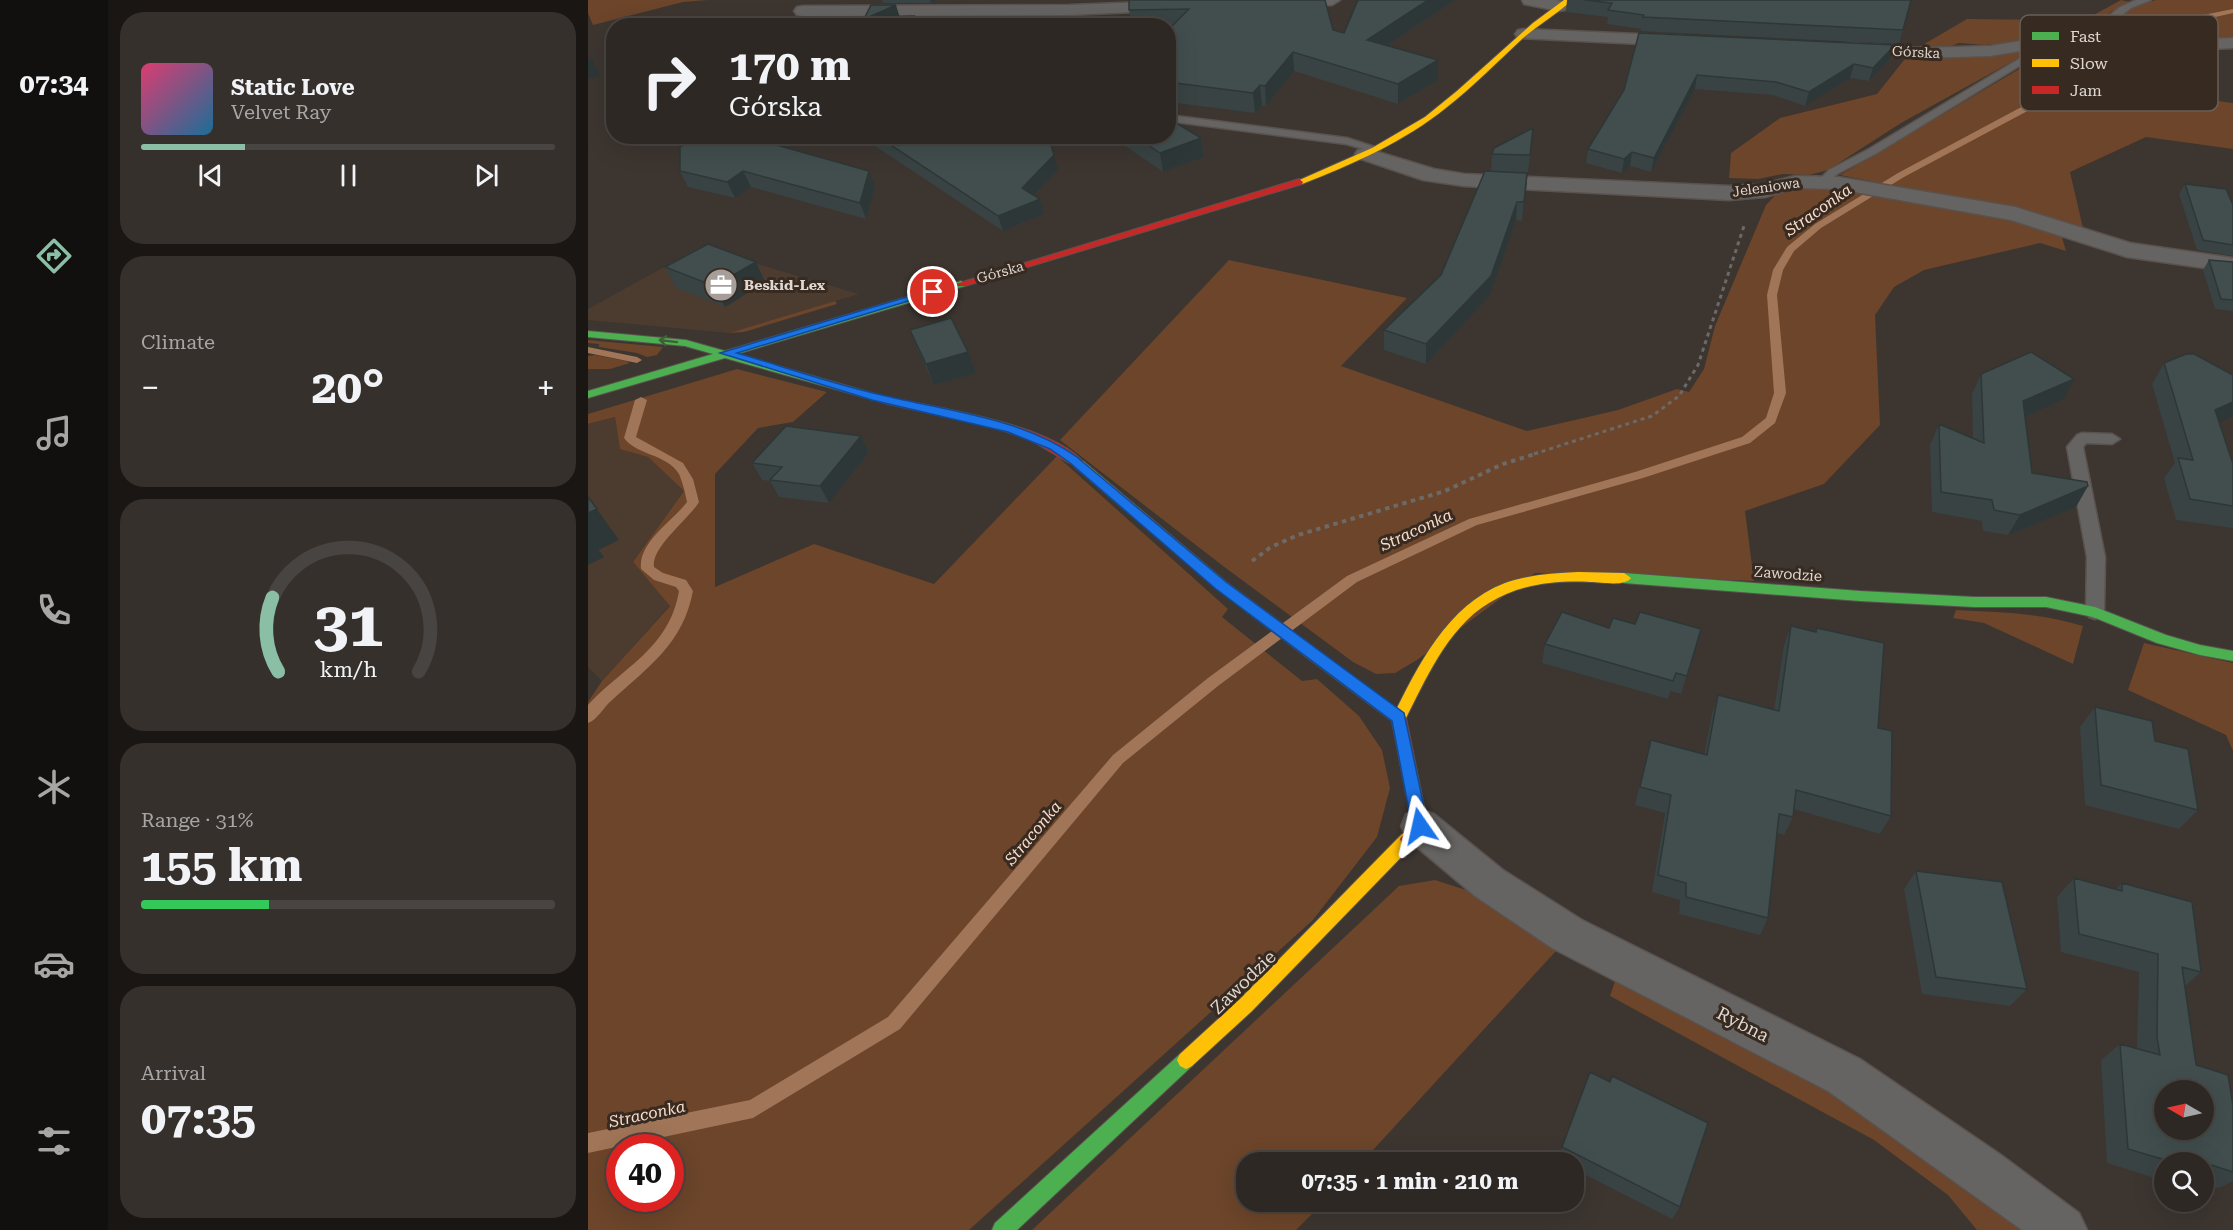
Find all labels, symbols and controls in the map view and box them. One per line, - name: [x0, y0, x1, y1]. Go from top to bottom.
- legend: [2020, 15, 2218, 111]
- text: Fast: [2070, 27, 2101, 46]
- text: 170 m: [729, 41, 851, 90]
- icon: right: [630, 42, 708, 120]
- street label: Górska: [1892, 43, 1941, 61]
- text: Slow: [2070, 54, 2108, 73]
- text: 07:34: [20, 68, 88, 100]
- text: Static Love: [231, 75, 355, 100]
- text: Jam: [2070, 81, 2102, 100]
- text: Górska: [729, 91, 822, 123]
- text: Velvet Ray: [231, 100, 331, 124]
- icon: previous: [194, 159, 227, 192]
- icon: pause: [332, 159, 365, 192]
- icon: next: [470, 159, 503, 192]
- street label: Jeleniowa: [1731, 174, 1801, 200]
- water label: Straconka: [1780, 180, 1855, 241]
- icon: directions: [33, 235, 75, 277]
- street label: Górska: [975, 258, 1026, 286]
- pin: [907, 266, 958, 317]
- office icon: Beskid-Lex: [703, 267, 739, 303]
- icon: arrive: [916, 275, 949, 308]
- place label: Beskid-Lex: [744, 277, 826, 293]
- text: Climate: [141, 330, 215, 354]
- one-way arrow: [659, 335, 679, 346]
- text: 20°: [312, 361, 384, 414]
- text: −: [141, 368, 159, 407]
- text: +: [537, 368, 555, 407]
- icon: music: [33, 412, 75, 454]
- water label: Straconka: [1376, 505, 1455, 555]
- street label: Zawodzie: [1753, 563, 1823, 585]
- text: 31: [313, 588, 383, 661]
- icon: phone: [33, 589, 75, 631]
- text: km/h: [319, 657, 377, 682]
- icon: climate: [33, 766, 75, 808]
- position arrow: [1388, 794, 1452, 858]
- water label: Straconka: [1000, 797, 1065, 870]
- text: Range · 31%: [141, 808, 253, 832]
- text: 155 km: [141, 839, 302, 892]
- icon: car: [33, 943, 75, 985]
- street label: Zawodzie: [1206, 946, 1280, 1018]
- street label: Rybna: [1713, 1002, 1773, 1046]
- text: Arrival: [141, 1061, 206, 1085]
- north arrow: [2154, 1080, 2214, 1140]
- map controls: [2154, 1080, 2214, 1212]
- text: 07:35: [141, 1092, 256, 1145]
- water label: Straconka: [606, 1097, 687, 1132]
- icon: filters: [33, 1120, 75, 1162]
- speed limit sign: 40: [606, 1134, 684, 1212]
- button: search: [2154, 1152, 2214, 1212]
- text: 07:35 · 1 min · 210 m: [1301, 1169, 1519, 1194]

